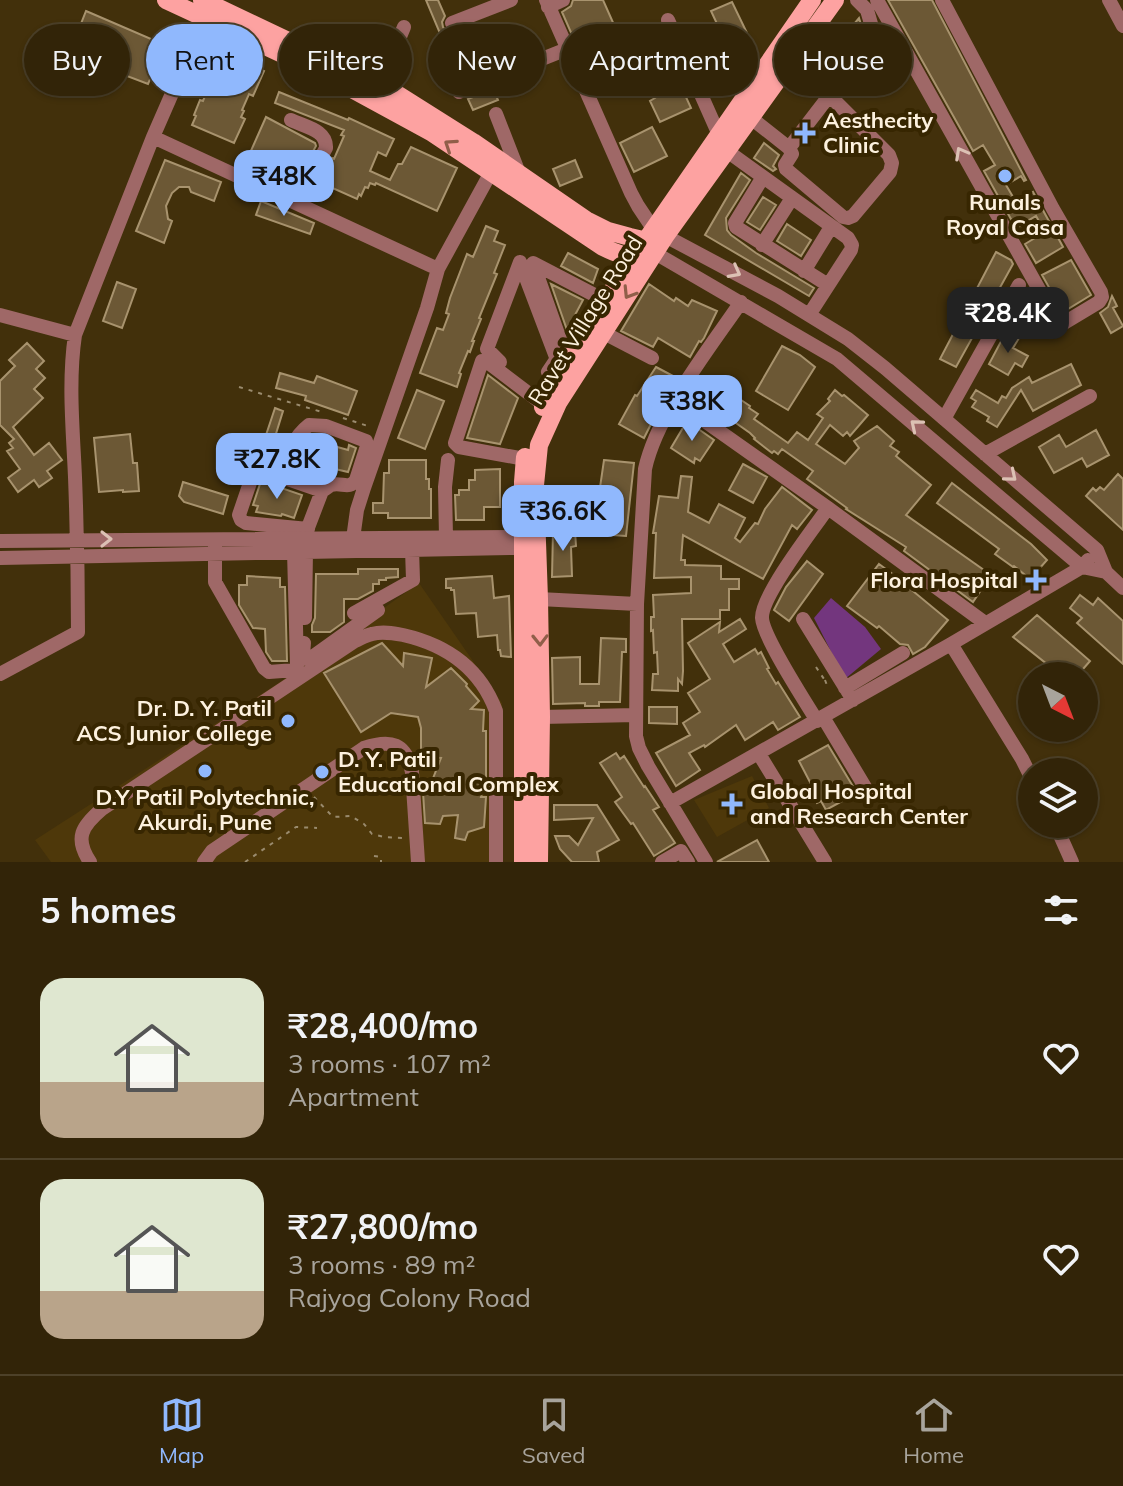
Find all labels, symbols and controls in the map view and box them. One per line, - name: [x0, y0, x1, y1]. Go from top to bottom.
- chip: Buy: [24, 24, 130, 96]
- chip: Rent: [146, 24, 263, 96]
- chip: Filters: [279, 24, 412, 96]
- chip: New: [428, 24, 545, 96]
- chip: Apartment: [561, 24, 758, 96]
- chip: House: [774, 24, 912, 96]
- place label: Aesthecity Clinic: [823, 106, 933, 159]
- marker: Aesthecity Clinic: [794, 122, 816, 144]
- one-way arrow: [445, 140, 459, 155]
- one-way arrow: [956, 147, 971, 161]
- pin: ₹48K: [237, 150, 331, 218]
- text: ₹48K: [252, 159, 316, 192]
- marker: Runals Royal Casa: [996, 167, 1014, 185]
- place label: Runals Royal Casa: [946, 188, 1064, 241]
- street label: Ravet Village Road: [522, 230, 648, 410]
- one-way arrow: [726, 263, 741, 278]
- one-way arrow: [624, 285, 639, 299]
- pin: ₹28.4K: [943, 287, 1073, 355]
- text: ₹28.4K: [965, 296, 1051, 329]
- pin: ₹38K: [645, 375, 739, 443]
- text: ₹38K: [660, 384, 724, 417]
- one-way arrow: [911, 420, 926, 435]
- pin: ₹27.8K: [212, 433, 342, 501]
- text: ₹27.8K: [234, 442, 320, 475]
- one-way arrow: [1001, 466, 1016, 481]
- pin: ₹36.6K: [498, 485, 628, 553]
- text: ₹36.6K: [520, 494, 606, 527]
- one-way arrow: [100, 530, 113, 548]
- place label: Flora Hospital: [870, 566, 1018, 594]
- marker: Flora Hospital: [1025, 569, 1047, 591]
- one-way arrow: [531, 634, 549, 647]
- north arrow: [1018, 662, 1098, 742]
- map controls: [1018, 662, 1098, 838]
- place label: Dr. D. Y. Patil ACS Junior College: [76, 694, 272, 747]
- marker: Dr. D. Y. Patil ACS Junior College: [279, 712, 297, 730]
- place label: D. Y. Patil Educational Complex: [338, 745, 560, 798]
- button: layers: [1018, 758, 1098, 838]
- marker: D.Y Patil Polytechnic, Akurdi, Pune: [196, 762, 214, 780]
- marker: D. Y. Patil Educational Complex: [313, 763, 331, 781]
- place label: Global Hospital and Research Center: [750, 777, 968, 830]
- place label: D.Y Patil Polytechnic, Akurdi, Pune: [96, 783, 314, 836]
- marker: Global Hospital and Research Center: [721, 793, 743, 815]
- icon: filters: [1039, 888, 1083, 932]
- text: 5 homes: [40, 889, 177, 932]
- text: ₹28,400/mo: [288, 1004, 478, 1047]
- icon: home: [104, 1010, 200, 1106]
- icon: heart: [1039, 1036, 1083, 1080]
- text: 3 rooms · 107 m²: [288, 1047, 491, 1080]
- text: Apartment: [288, 1080, 419, 1113]
- text: ₹27,800/mo: [288, 1205, 478, 1248]
- icon: home: [104, 1211, 200, 1307]
- icon: heart: [1039, 1237, 1083, 1281]
- text: 3 rooms · 89 m²: [288, 1248, 475, 1281]
- text: Rajyog Colony Road: [288, 1281, 531, 1314]
- tab: Map: [159, 1393, 204, 1469]
- tab: Saved: [522, 1393, 586, 1469]
- tab: Home: [903, 1393, 964, 1469]

